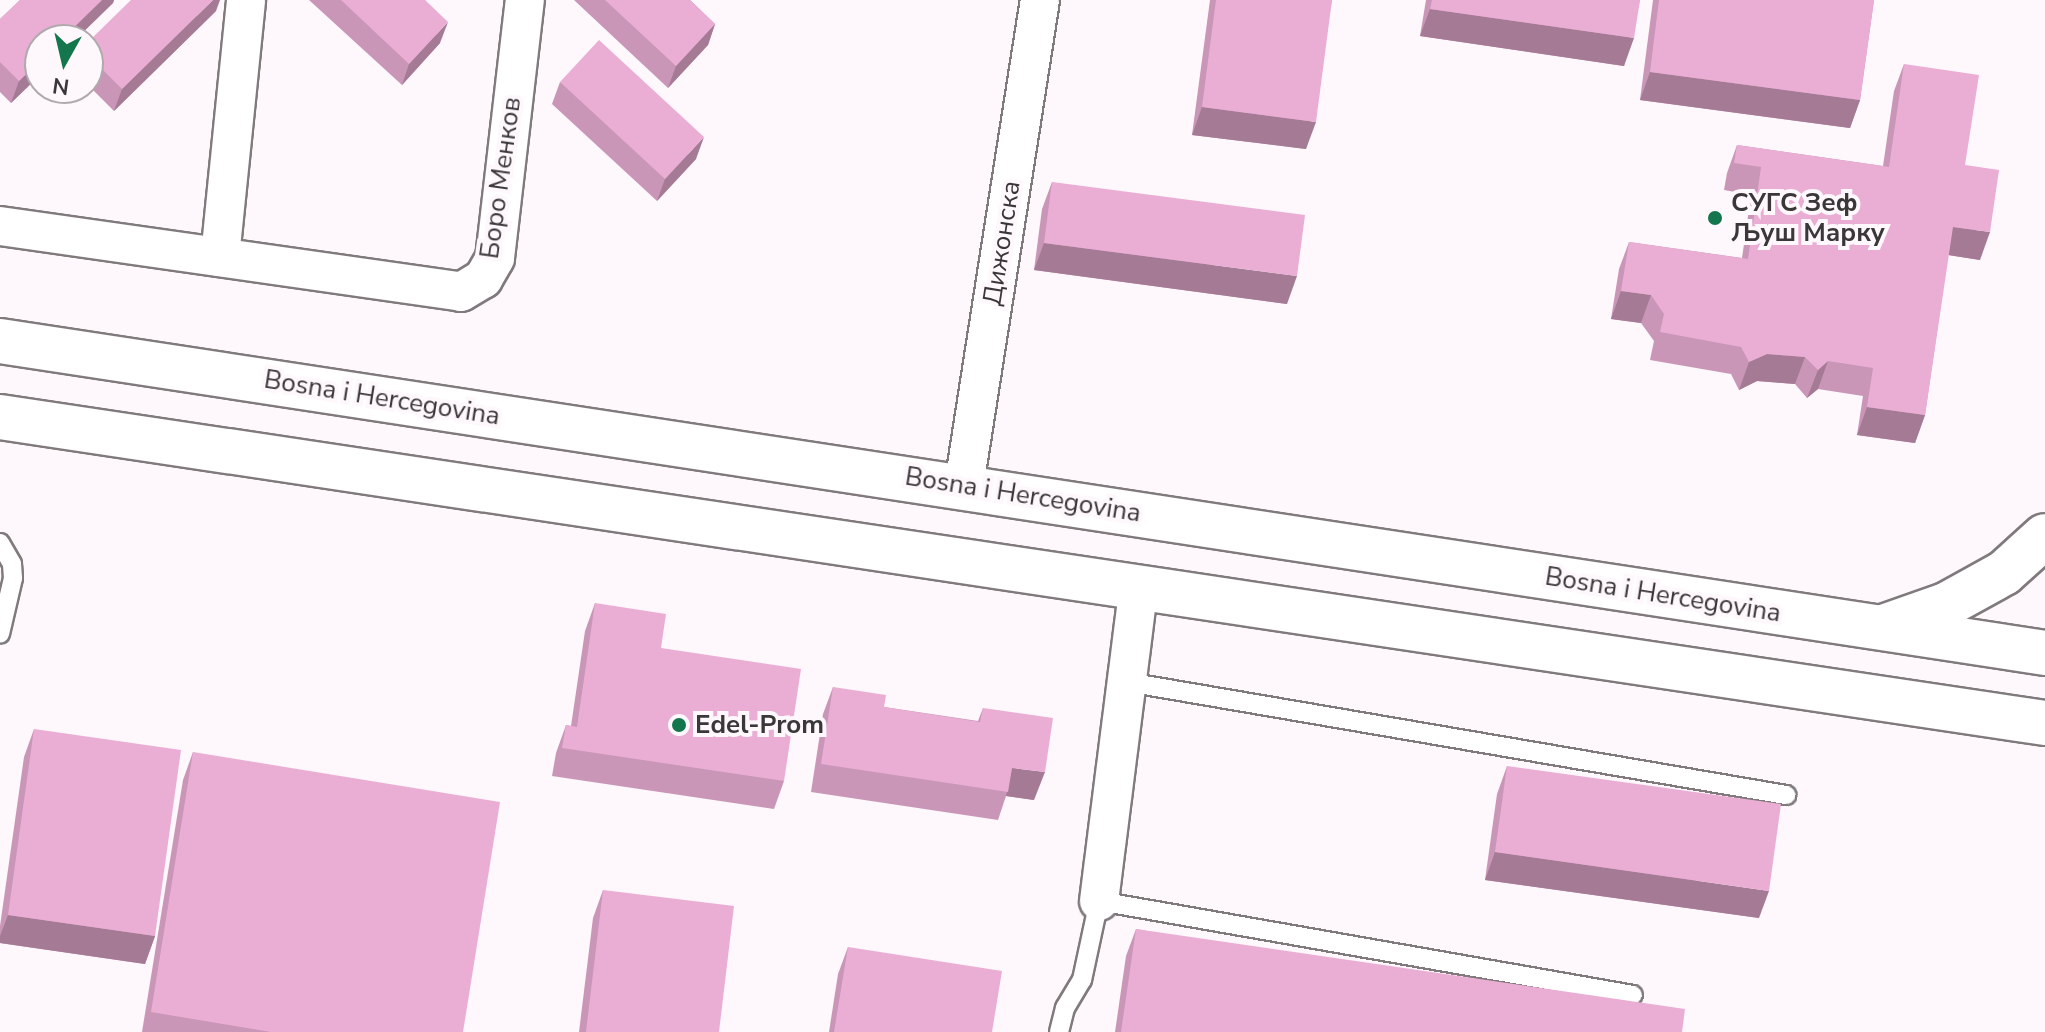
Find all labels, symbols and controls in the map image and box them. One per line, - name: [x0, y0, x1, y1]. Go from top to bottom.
- north arrow: [24, 24, 104, 104]
- text: N: [51, 70, 71, 102]
- street label: Боро Менков: [474, 95, 528, 261]
- street label: Дижонска: [977, 178, 1027, 308]
- place label: СУГС Зеф Љуш Марку: [1731, 187, 1885, 248]
- marker: СУГС Зеф Љуш Марку: [1706, 209, 1724, 227]
- street label: Bosna i Hercegovina: [262, 364, 502, 432]
- street label: Bosna i Hercegovina: [903, 461, 1143, 529]
- street label: Bosna i Hercegovina: [1543, 561, 1783, 629]
- place label: Edel-Prom: [695, 709, 824, 741]
- marker: Edel-Prom: [670, 716, 688, 734]

